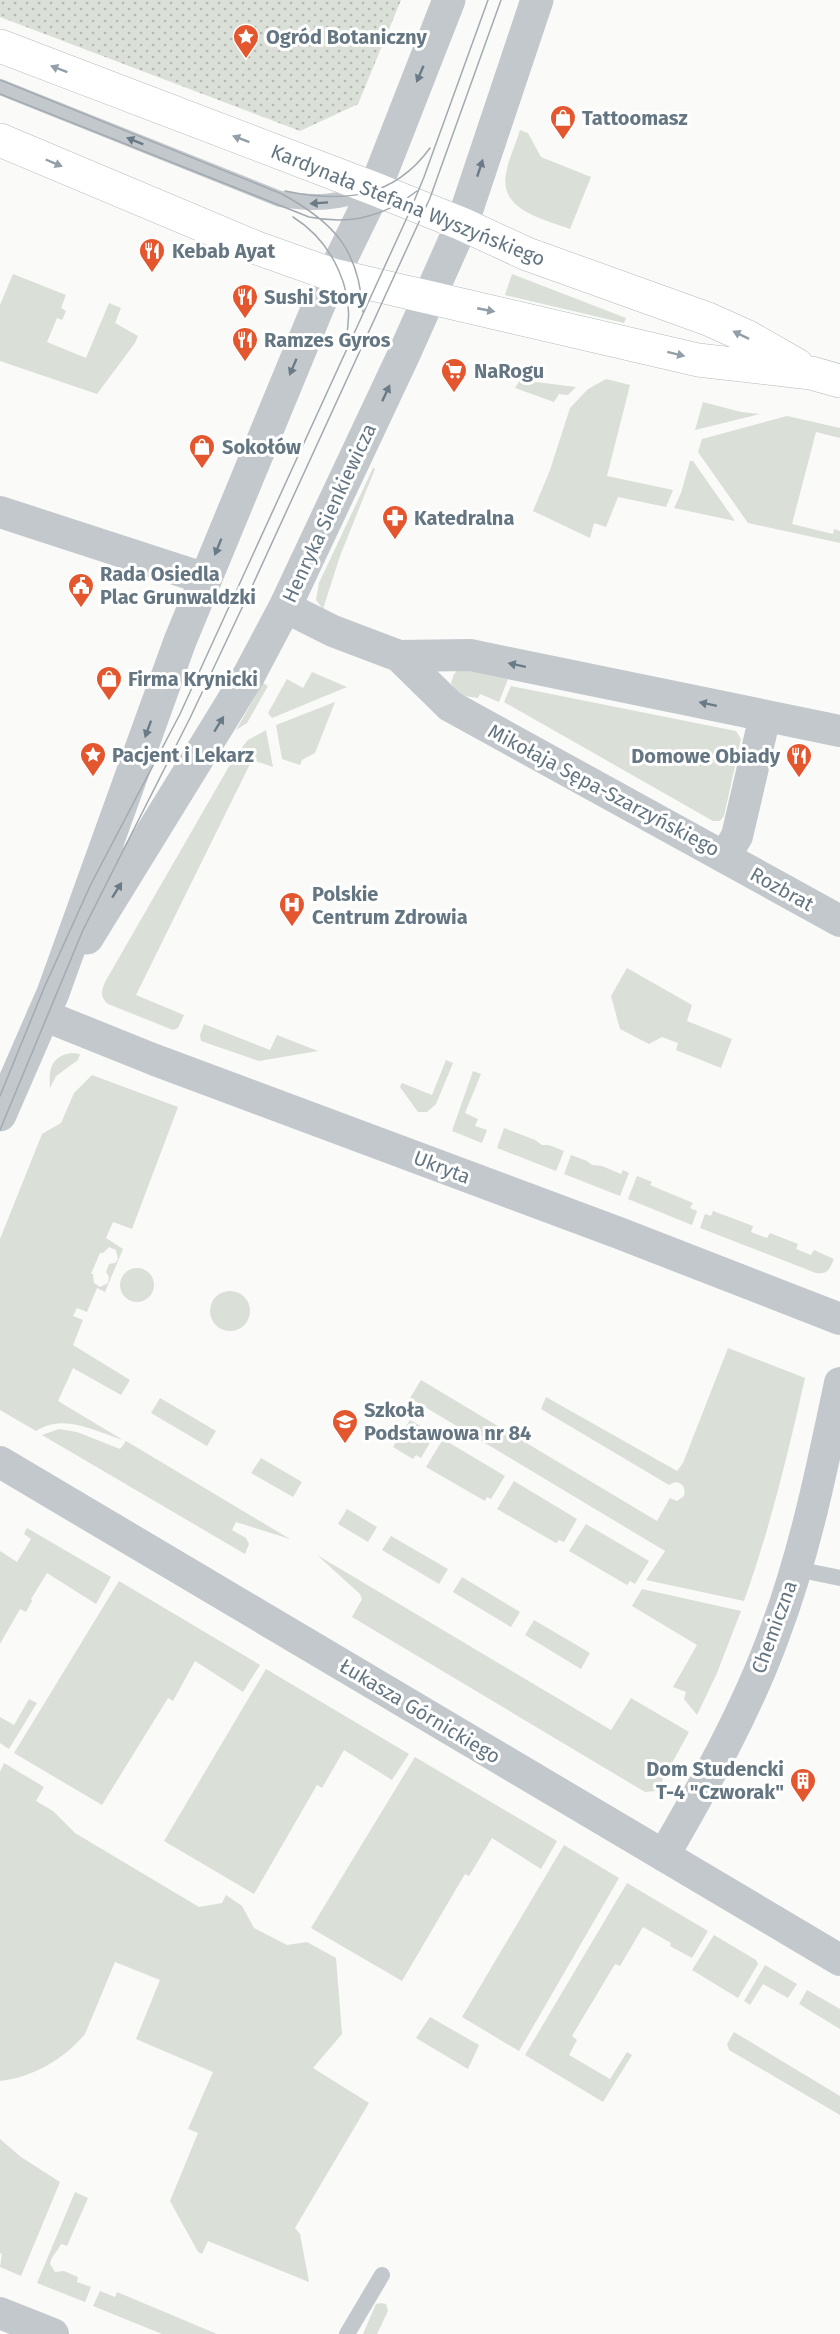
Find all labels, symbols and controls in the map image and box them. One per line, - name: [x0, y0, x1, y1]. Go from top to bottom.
- place icon: Ogród Botaniczny: [231, 22, 261, 60]
- place label: Ogród Botaniczny: [266, 25, 427, 49]
- one-way arrow: [50, 63, 68, 73]
- one-way arrow: [415, 65, 424, 83]
- shop icon: Tattoomasz: [548, 103, 578, 141]
- place label: Tattoomasz: [582, 106, 688, 130]
- one-way arrow: [232, 133, 250, 143]
- one-way arrow: [126, 136, 144, 146]
- street label: Kardynała Stefana Wyszyńskiego: [267, 139, 549, 271]
- one-way arrow: [45, 159, 63, 168]
- one-way arrow: [476, 159, 485, 177]
- one-way arrow: [309, 198, 328, 207]
- restaurant icon: Kebab Ayat: [137, 236, 167, 274]
- place label: Kebab Ayat: [172, 239, 275, 263]
- restaurant icon: Sushi Story: [230, 282, 260, 320]
- place label: Sushi Story: [264, 285, 368, 309]
- one-way arrow: [477, 306, 496, 315]
- restaurant icon: Ramzes Gyros: [230, 325, 260, 363]
- place label: Ramzes Gyros: [264, 328, 391, 352]
- one-way arrow: [733, 330, 750, 339]
- one-way arrow: [667, 350, 685, 360]
- supermarket icon: NaRogu: [439, 356, 469, 394]
- one-way arrow: [288, 359, 298, 377]
- place label: NaRogu: [474, 359, 544, 383]
- one-way arrow: [381, 385, 390, 402]
- street label: Henryka Sienkiewicza: [277, 420, 381, 606]
- shop icon: Sokołów: [187, 432, 217, 470]
- place label: Sokołów: [222, 435, 301, 459]
- pharmacy icon: Katedralna: [380, 503, 410, 541]
- place label: Katedralna: [414, 506, 514, 530]
- one-way arrow: [213, 539, 223, 557]
- place label: Rada Osiedla Plac Grunwaldzki: [100, 562, 256, 609]
- public building icon: Rada Osiedla Plac Grunwaldzki: [66, 571, 96, 609]
- one-way arrow: [508, 659, 527, 669]
- shop icon: Firma Krynicki: [94, 664, 124, 702]
- place label: Firma Krynicki: [128, 667, 258, 691]
- one-way arrow: [699, 699, 718, 708]
- one-way arrow: [213, 716, 224, 732]
- street label: Mikołaja Sępa-Szarzyńskiego: [484, 719, 724, 861]
- one-way arrow: [142, 720, 152, 738]
- place icon: Pacjent i Lekarz: [78, 740, 108, 778]
- restaurant icon: Domowe Obiady: [784, 741, 814, 779]
- place label: Pacjent i Lekarz: [112, 743, 254, 767]
- place label: Domowe Obiady: [631, 744, 781, 768]
- street label: Rozbrat: [746, 862, 819, 917]
- one-way arrow: [111, 882, 122, 898]
- place label: Polskie Centrum Zdrowia: [312, 882, 468, 929]
- hospital icon: Polskie Centrum Zdrowia: [277, 890, 307, 928]
- street label: Ukryta: [410, 1145, 474, 1189]
- place label: Szkoła Podstawowa nr 84: [364, 1398, 531, 1445]
- school or university icon: Szkoła Podstawowa nr 84: [330, 1407, 360, 1445]
- street label: Chemiczna: [746, 1577, 802, 1677]
- street label: Łukasza Górnickiego: [335, 1653, 505, 1769]
- place label: Dom Studencki T-4 "Czworak": [646, 1757, 784, 1804]
- building icon: Dom Studencki T-4 "Czworak": [788, 1766, 818, 1804]

